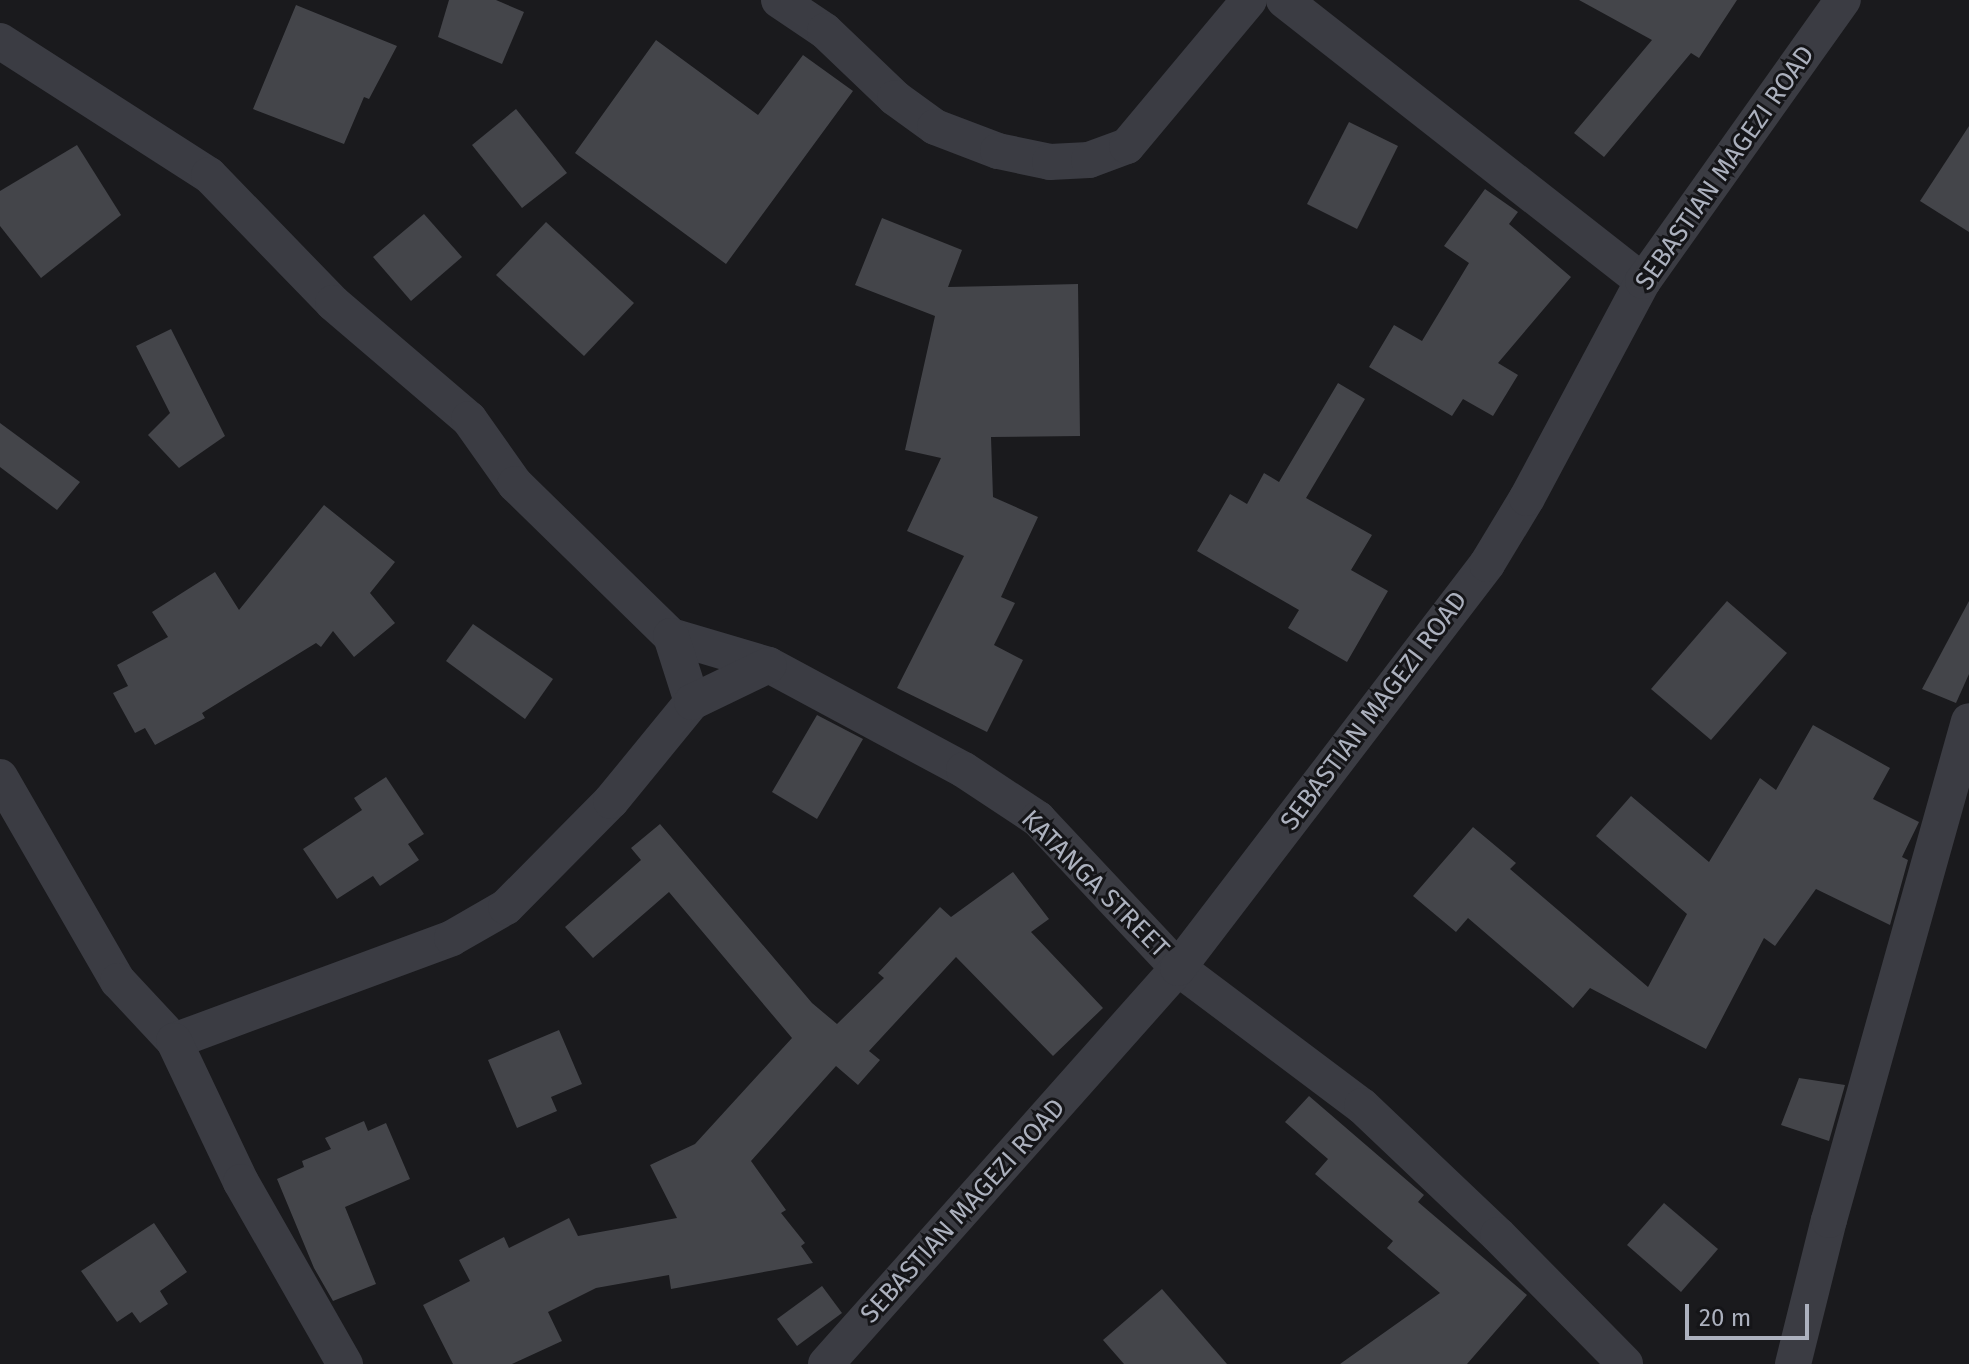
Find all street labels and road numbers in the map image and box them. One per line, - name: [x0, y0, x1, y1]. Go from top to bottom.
- street label: SEBASTIAN MAGEZI ROAD: [1629, 40, 1821, 296]
- street label: SEBASTIAN MAGEZI ROAD: [1274, 585, 1474, 837]
- street label: KATANGA STREET: [1015, 804, 1175, 964]
- street label: SEBASTIAN MAGEZI ROAD: [854, 1092, 1072, 1330]

